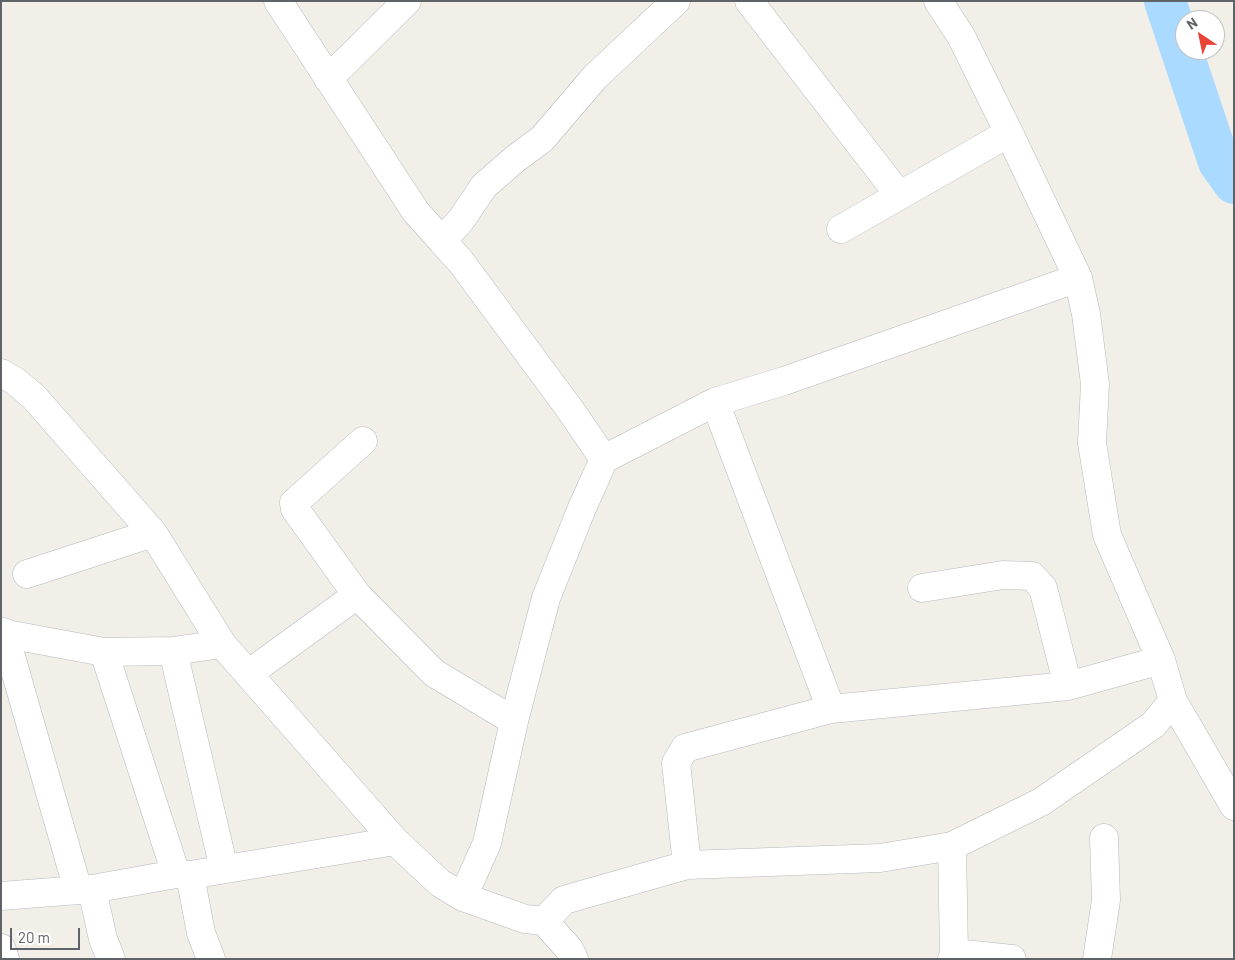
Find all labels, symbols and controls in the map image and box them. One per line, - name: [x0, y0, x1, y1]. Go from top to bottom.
- north arrow: [1175, 10, 1225, 60]
- text: N: [1183, 13, 1201, 33]
- scale bar: [12, 918, 82, 950]
- text: 20 m: [18, 928, 50, 946]

